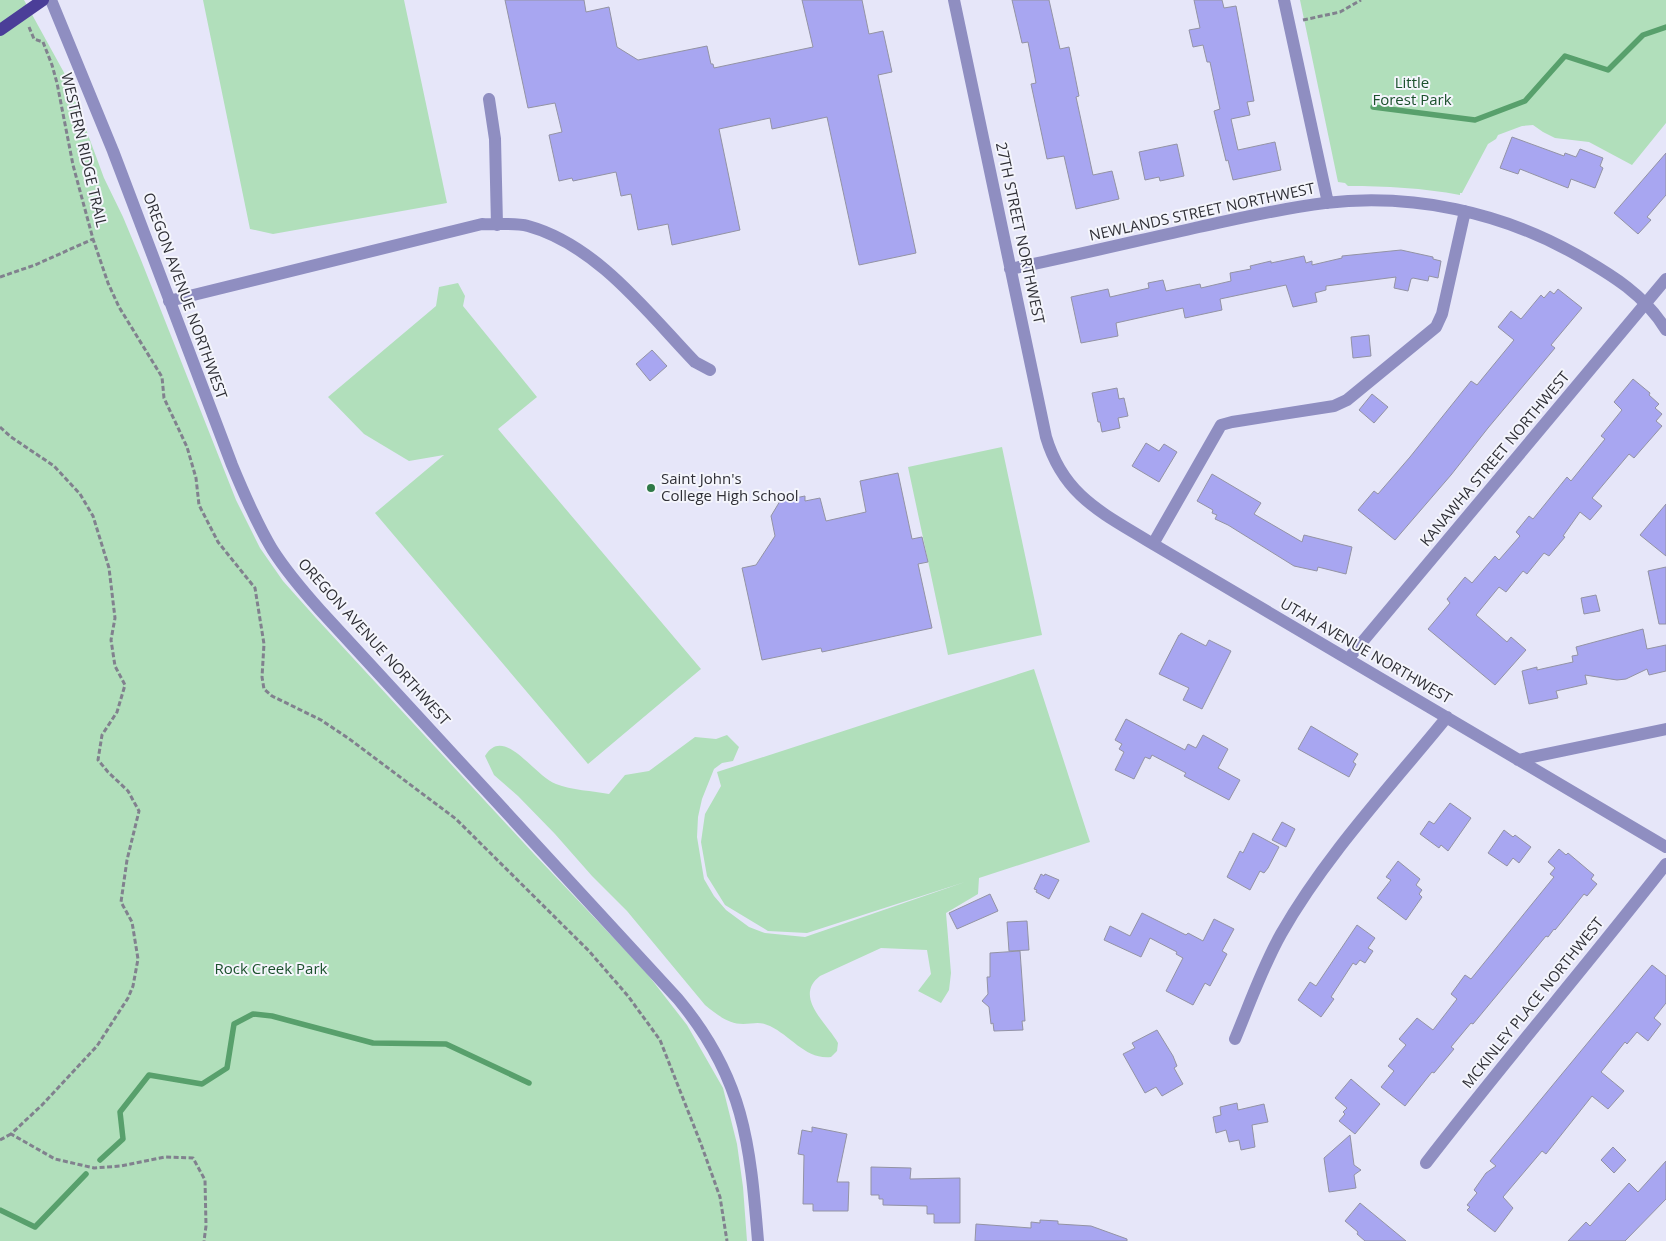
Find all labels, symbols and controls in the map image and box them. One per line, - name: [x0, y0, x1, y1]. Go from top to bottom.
- street label: WESTERN RIDGE TRAIL: [57, 71, 113, 229]
- park label: Little Forest Park: [1372, 72, 1452, 109]
- street label: 27TH STREET NORTHWEST: [992, 140, 1050, 326]
- street label: NEWLANDS STREET NORTHWEST: [1087, 177, 1317, 245]
- street label: OREGON AVENUE NORTHWEST: [139, 190, 233, 402]
- street label: KANAWHA STREET NORTHWEST: [1415, 366, 1574, 550]
- place label: Saint John's College High School: [661, 468, 798, 505]
- marker: Saint John's College High School: [645, 482, 657, 494]
- street label: OREGON AVENUE NORTHWEST: [294, 553, 456, 730]
- street label: UTAH AVENUE NORTHWEST: [1277, 593, 1457, 708]
- street label: MCKINLEY PLACE NORTHWEST: [1457, 912, 1608, 1092]
- park label: Rock Creek Park: [215, 958, 328, 978]

